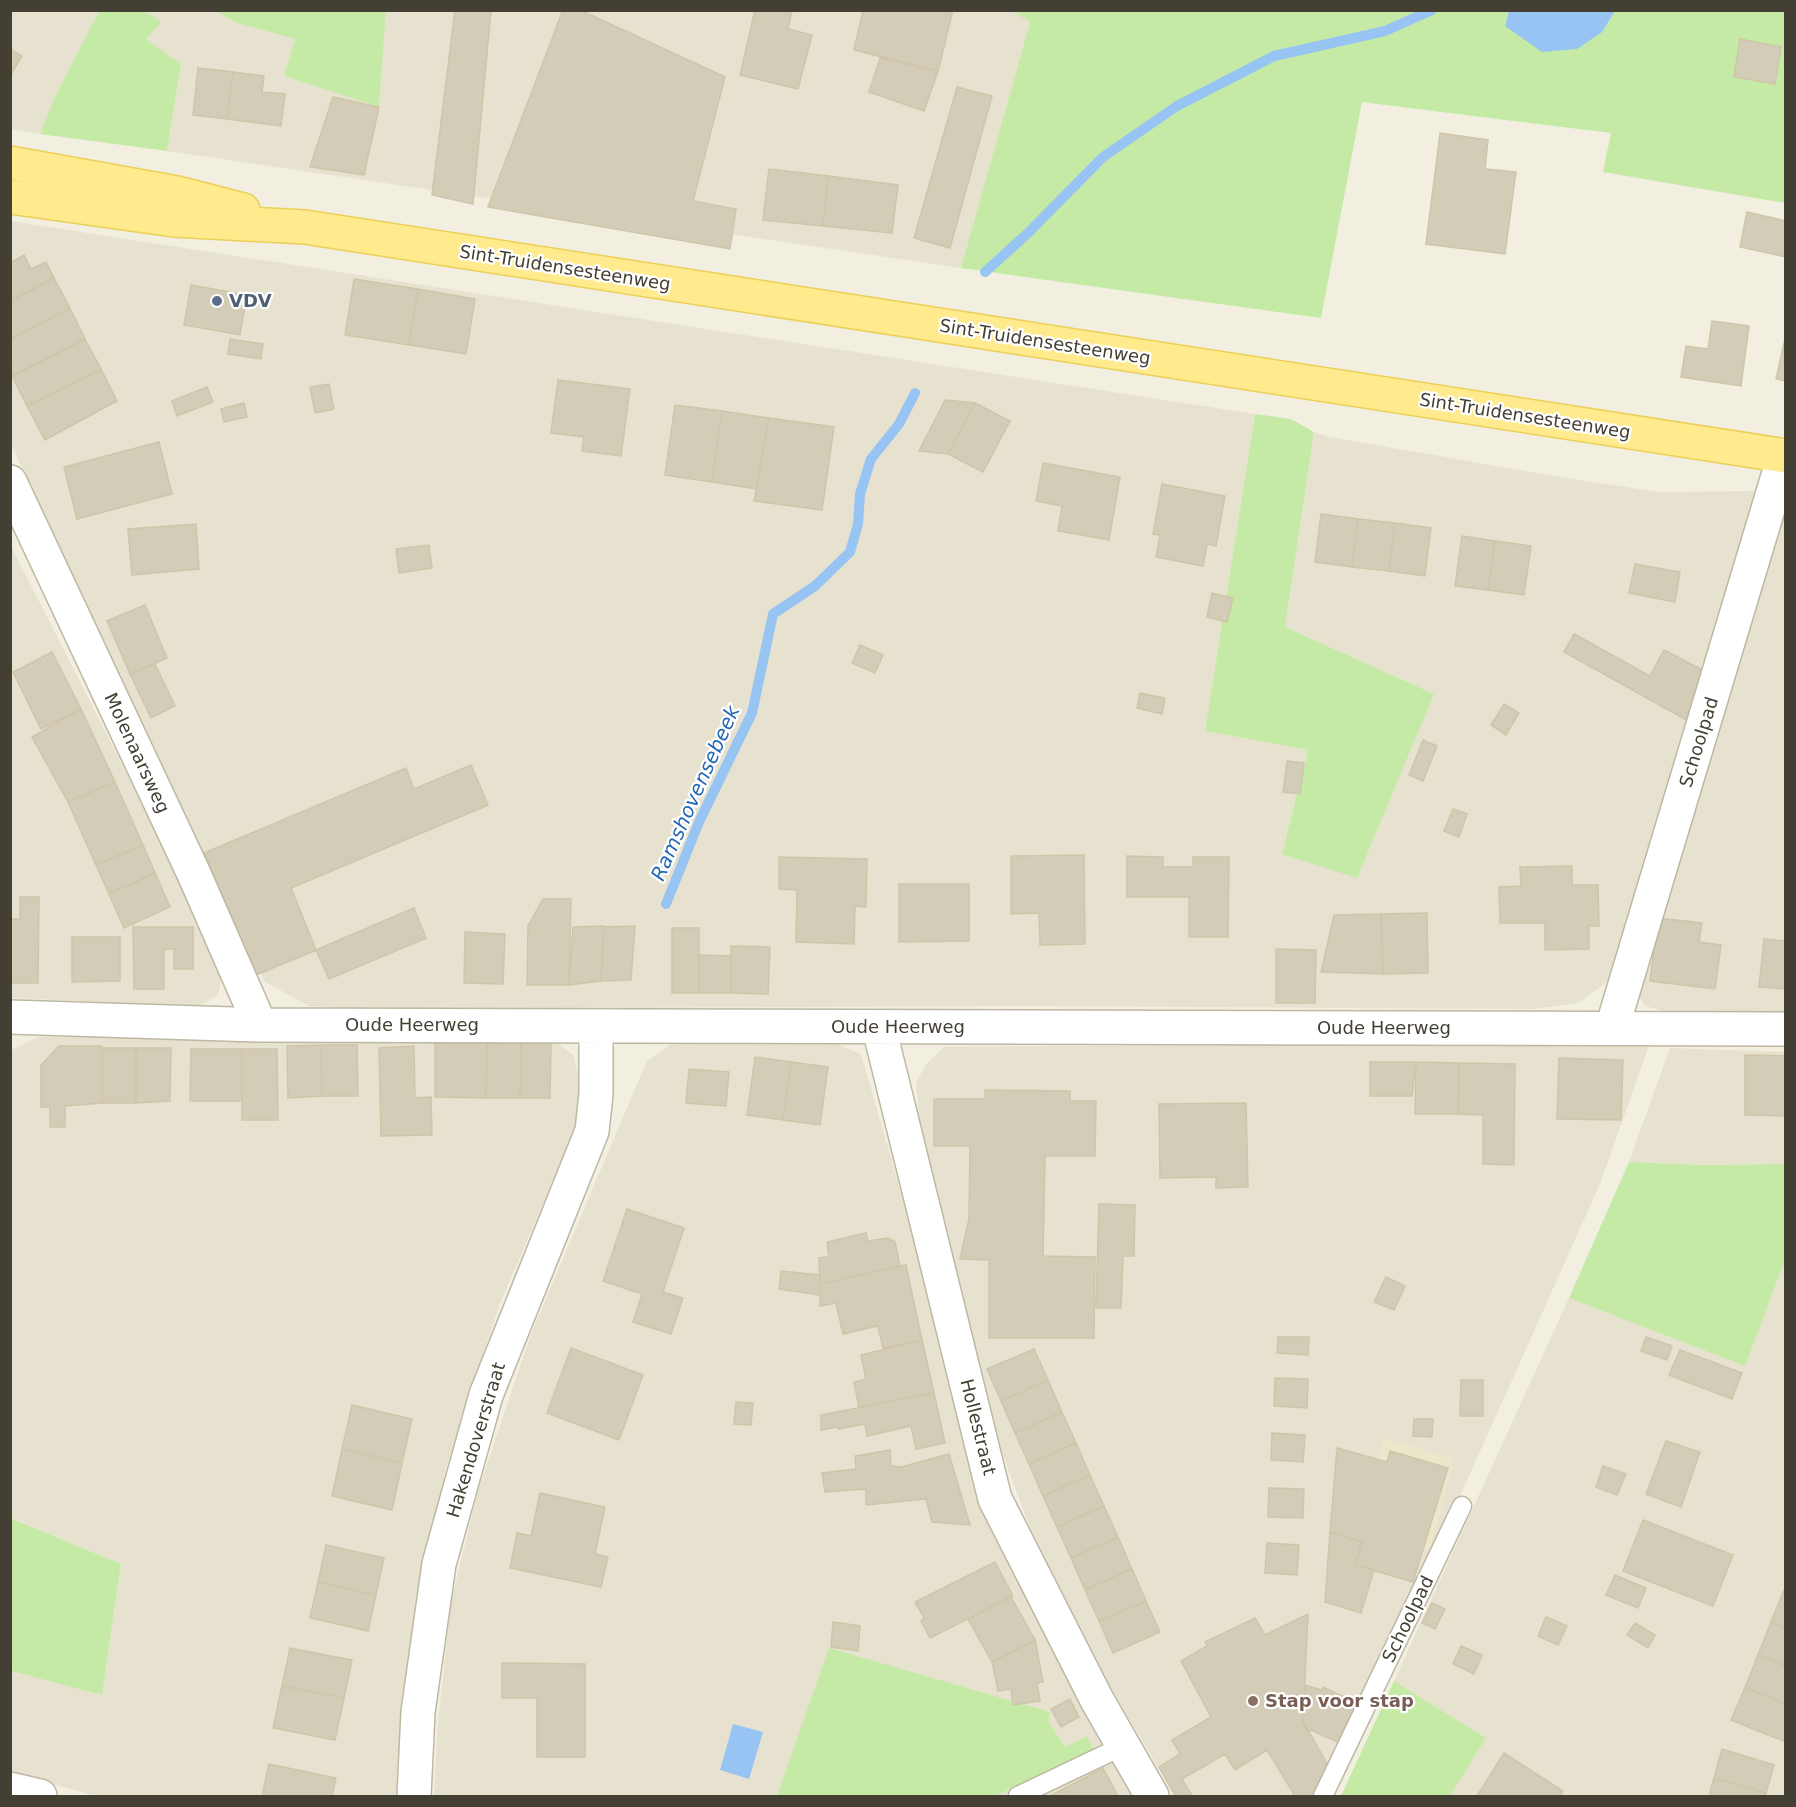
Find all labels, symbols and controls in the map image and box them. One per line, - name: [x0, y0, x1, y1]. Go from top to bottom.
- street label: Sint-Truidensesteenweg: [458, 240, 672, 295]
- place label: VDV: [229, 290, 272, 311]
- marker: VDV: [210, 294, 224, 308]
- street label: Sint-Truidensesteenweg: [938, 314, 1152, 369]
- street label: Sint-Truidensesteenweg: [1418, 388, 1632, 443]
- street label: Molenaarsweg: [100, 689, 174, 816]
- street label: Schoolpad: [1675, 694, 1722, 790]
- water label: Ramshovensebeek: [646, 700, 745, 884]
- street label: Oude Heerweg: [345, 1014, 479, 1035]
- street label: Oude Heerweg: [831, 1016, 965, 1037]
- street label: Oude Heerweg: [1317, 1017, 1451, 1038]
- street label: Hakendoverstraat: [442, 1360, 509, 1520]
- street label: Hollestraat: [956, 1377, 1001, 1477]
- street label: Schoolpad: [1378, 1572, 1438, 1665]
- place label: Stap voor stap: [1265, 1690, 1414, 1711]
- marker: Stap voor stap: [1246, 1694, 1260, 1708]

